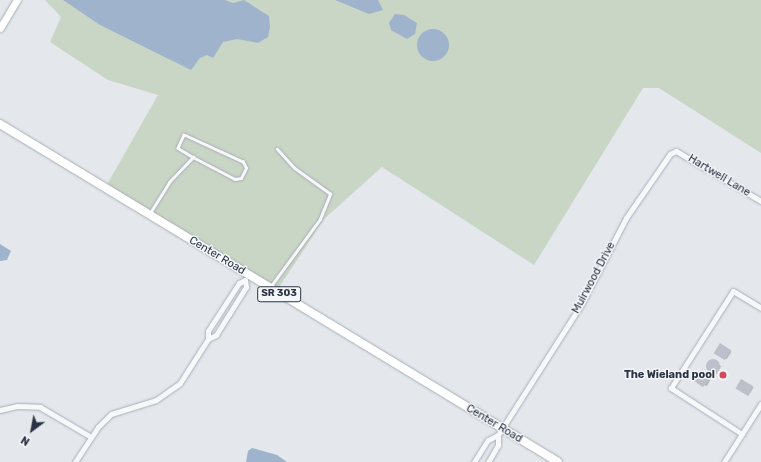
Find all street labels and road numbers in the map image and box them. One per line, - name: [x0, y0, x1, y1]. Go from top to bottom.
- street label: Hartwell Lane: [685, 152, 753, 200]
- street label: Center Road: [186, 234, 248, 278]
- street label: Muirwood Drive: [570, 240, 618, 316]
- road number: SR 303: [257, 286, 301, 302]
- street label: Center Road: [463, 402, 525, 446]

